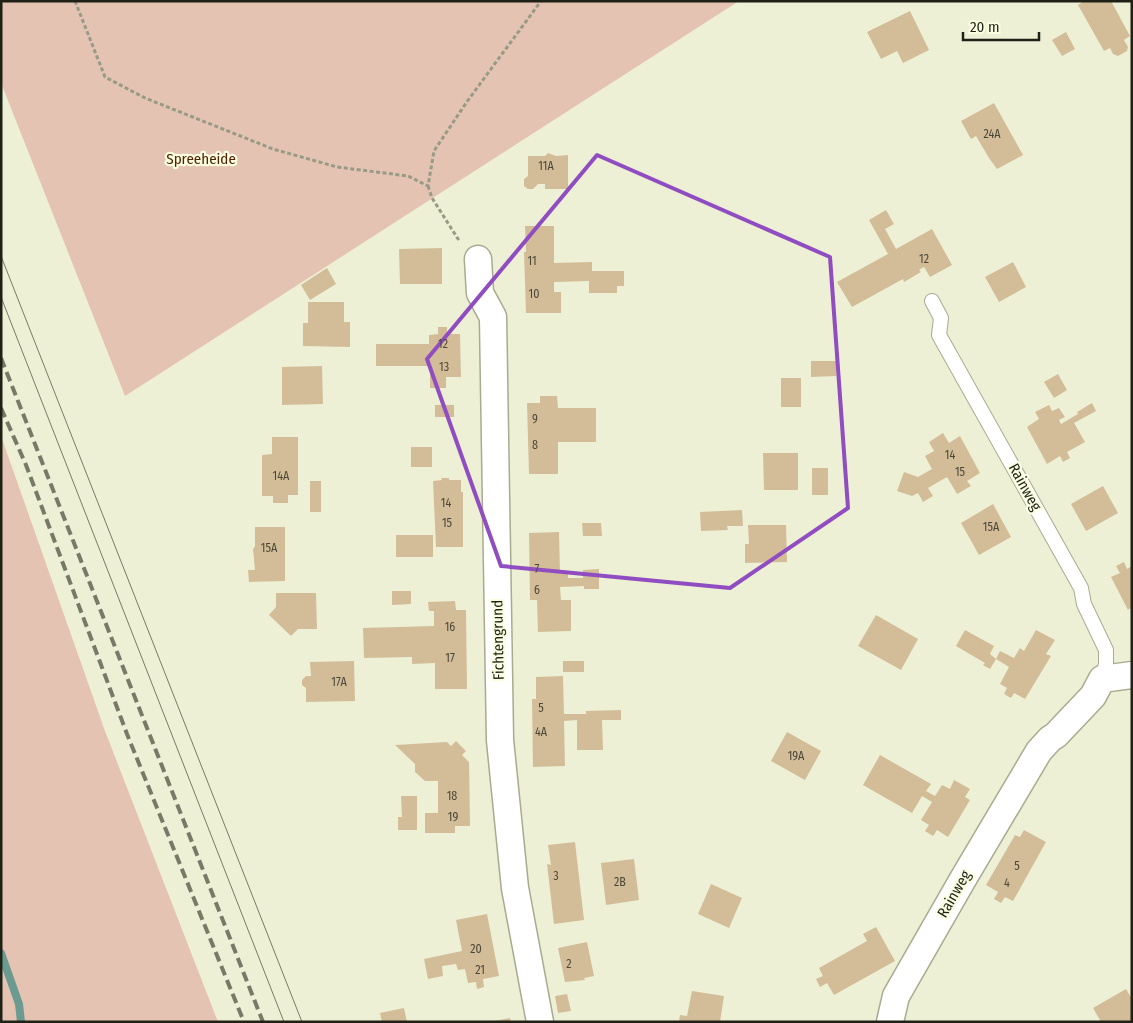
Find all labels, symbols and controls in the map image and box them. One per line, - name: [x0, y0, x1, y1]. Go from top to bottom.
- scale bar: [963, 10, 1039, 42]
- text: 20 m: [970, 18, 1000, 36]
- house number: 24A: [983, 127, 1001, 141]
- park label: Spreeheide: [166, 150, 236, 168]
- house number: 11A: [538, 159, 554, 173]
- house number: 12: [919, 252, 929, 266]
- house number: 11: [527, 254, 537, 268]
- house number: 10: [529, 287, 539, 301]
- house number: 12: [438, 337, 448, 351]
- house number: 13: [439, 360, 449, 374]
- house number: 9: [532, 412, 538, 426]
- house number: 8: [532, 438, 538, 452]
- house number: 14: [945, 448, 955, 462]
- street label: Rainweg: [1005, 460, 1045, 514]
- house number: 15: [955, 465, 966, 479]
- house number: 14A: [273, 469, 290, 483]
- house number: 14: [441, 496, 451, 510]
- house number: 15: [442, 516, 453, 530]
- house number: 15A: [983, 520, 1000, 534]
- house number: 15A: [261, 541, 278, 555]
- house number: 7: [535, 562, 540, 576]
- house number: 6: [534, 583, 540, 597]
- street label: Fichtengrund: [488, 600, 508, 680]
- house number: 16: [445, 620, 455, 634]
- house number: 17: [445, 651, 455, 665]
- house number: 17A: [331, 675, 347, 689]
- house number: 5: [538, 701, 544, 715]
- house number: 4A: [535, 725, 548, 739]
- house number: 19A: [788, 749, 805, 763]
- house number: 18: [447, 789, 457, 803]
- house number: 19: [448, 810, 458, 824]
- house number: 5: [1014, 859, 1020, 873]
- street label: Rainweg: [933, 867, 975, 921]
- house number: 3: [553, 869, 559, 883]
- house number: 2B: [614, 875, 626, 889]
- house number: 4: [1004, 876, 1010, 890]
- house number: 20: [470, 942, 482, 956]
- house number: 2: [566, 957, 572, 971]
- house number: 21: [475, 963, 485, 977]

